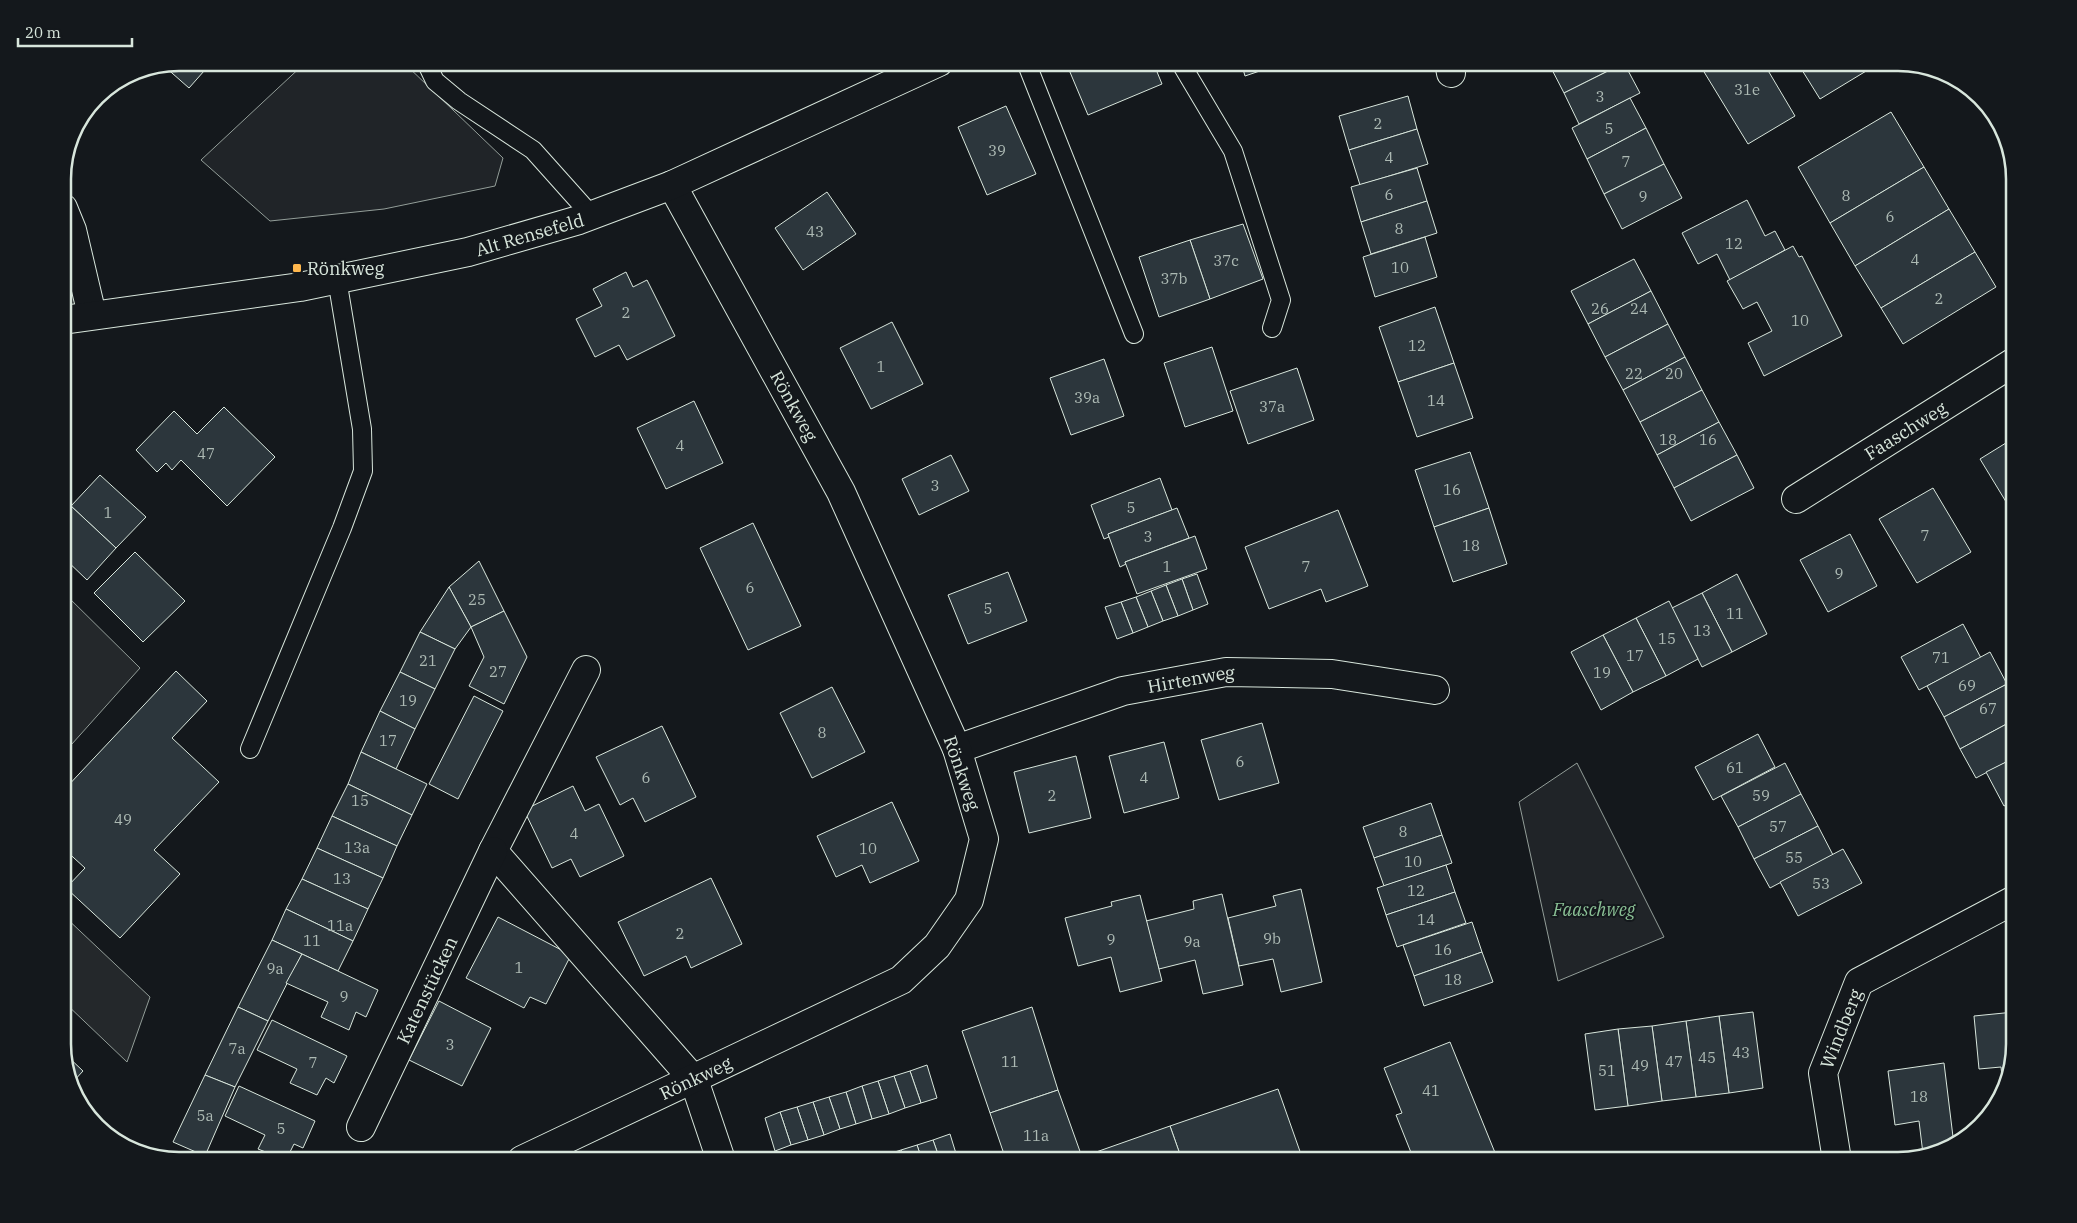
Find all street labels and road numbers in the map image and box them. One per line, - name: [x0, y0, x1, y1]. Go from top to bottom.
- street label: Alt Rensefeld: [473, 208, 586, 261]
- street label: Rönkweg: [765, 367, 823, 446]
- street label: Faaschweg: [1860, 396, 1951, 465]
- street label: Hirtenweg: [1145, 660, 1235, 698]
- street label: Rönkweg: [939, 733, 986, 813]
- street label: Katenstücken: [391, 932, 462, 1047]
- street label: Windberg: [1815, 985, 1867, 1072]
- street label: Rönkweg: [656, 1051, 735, 1105]

